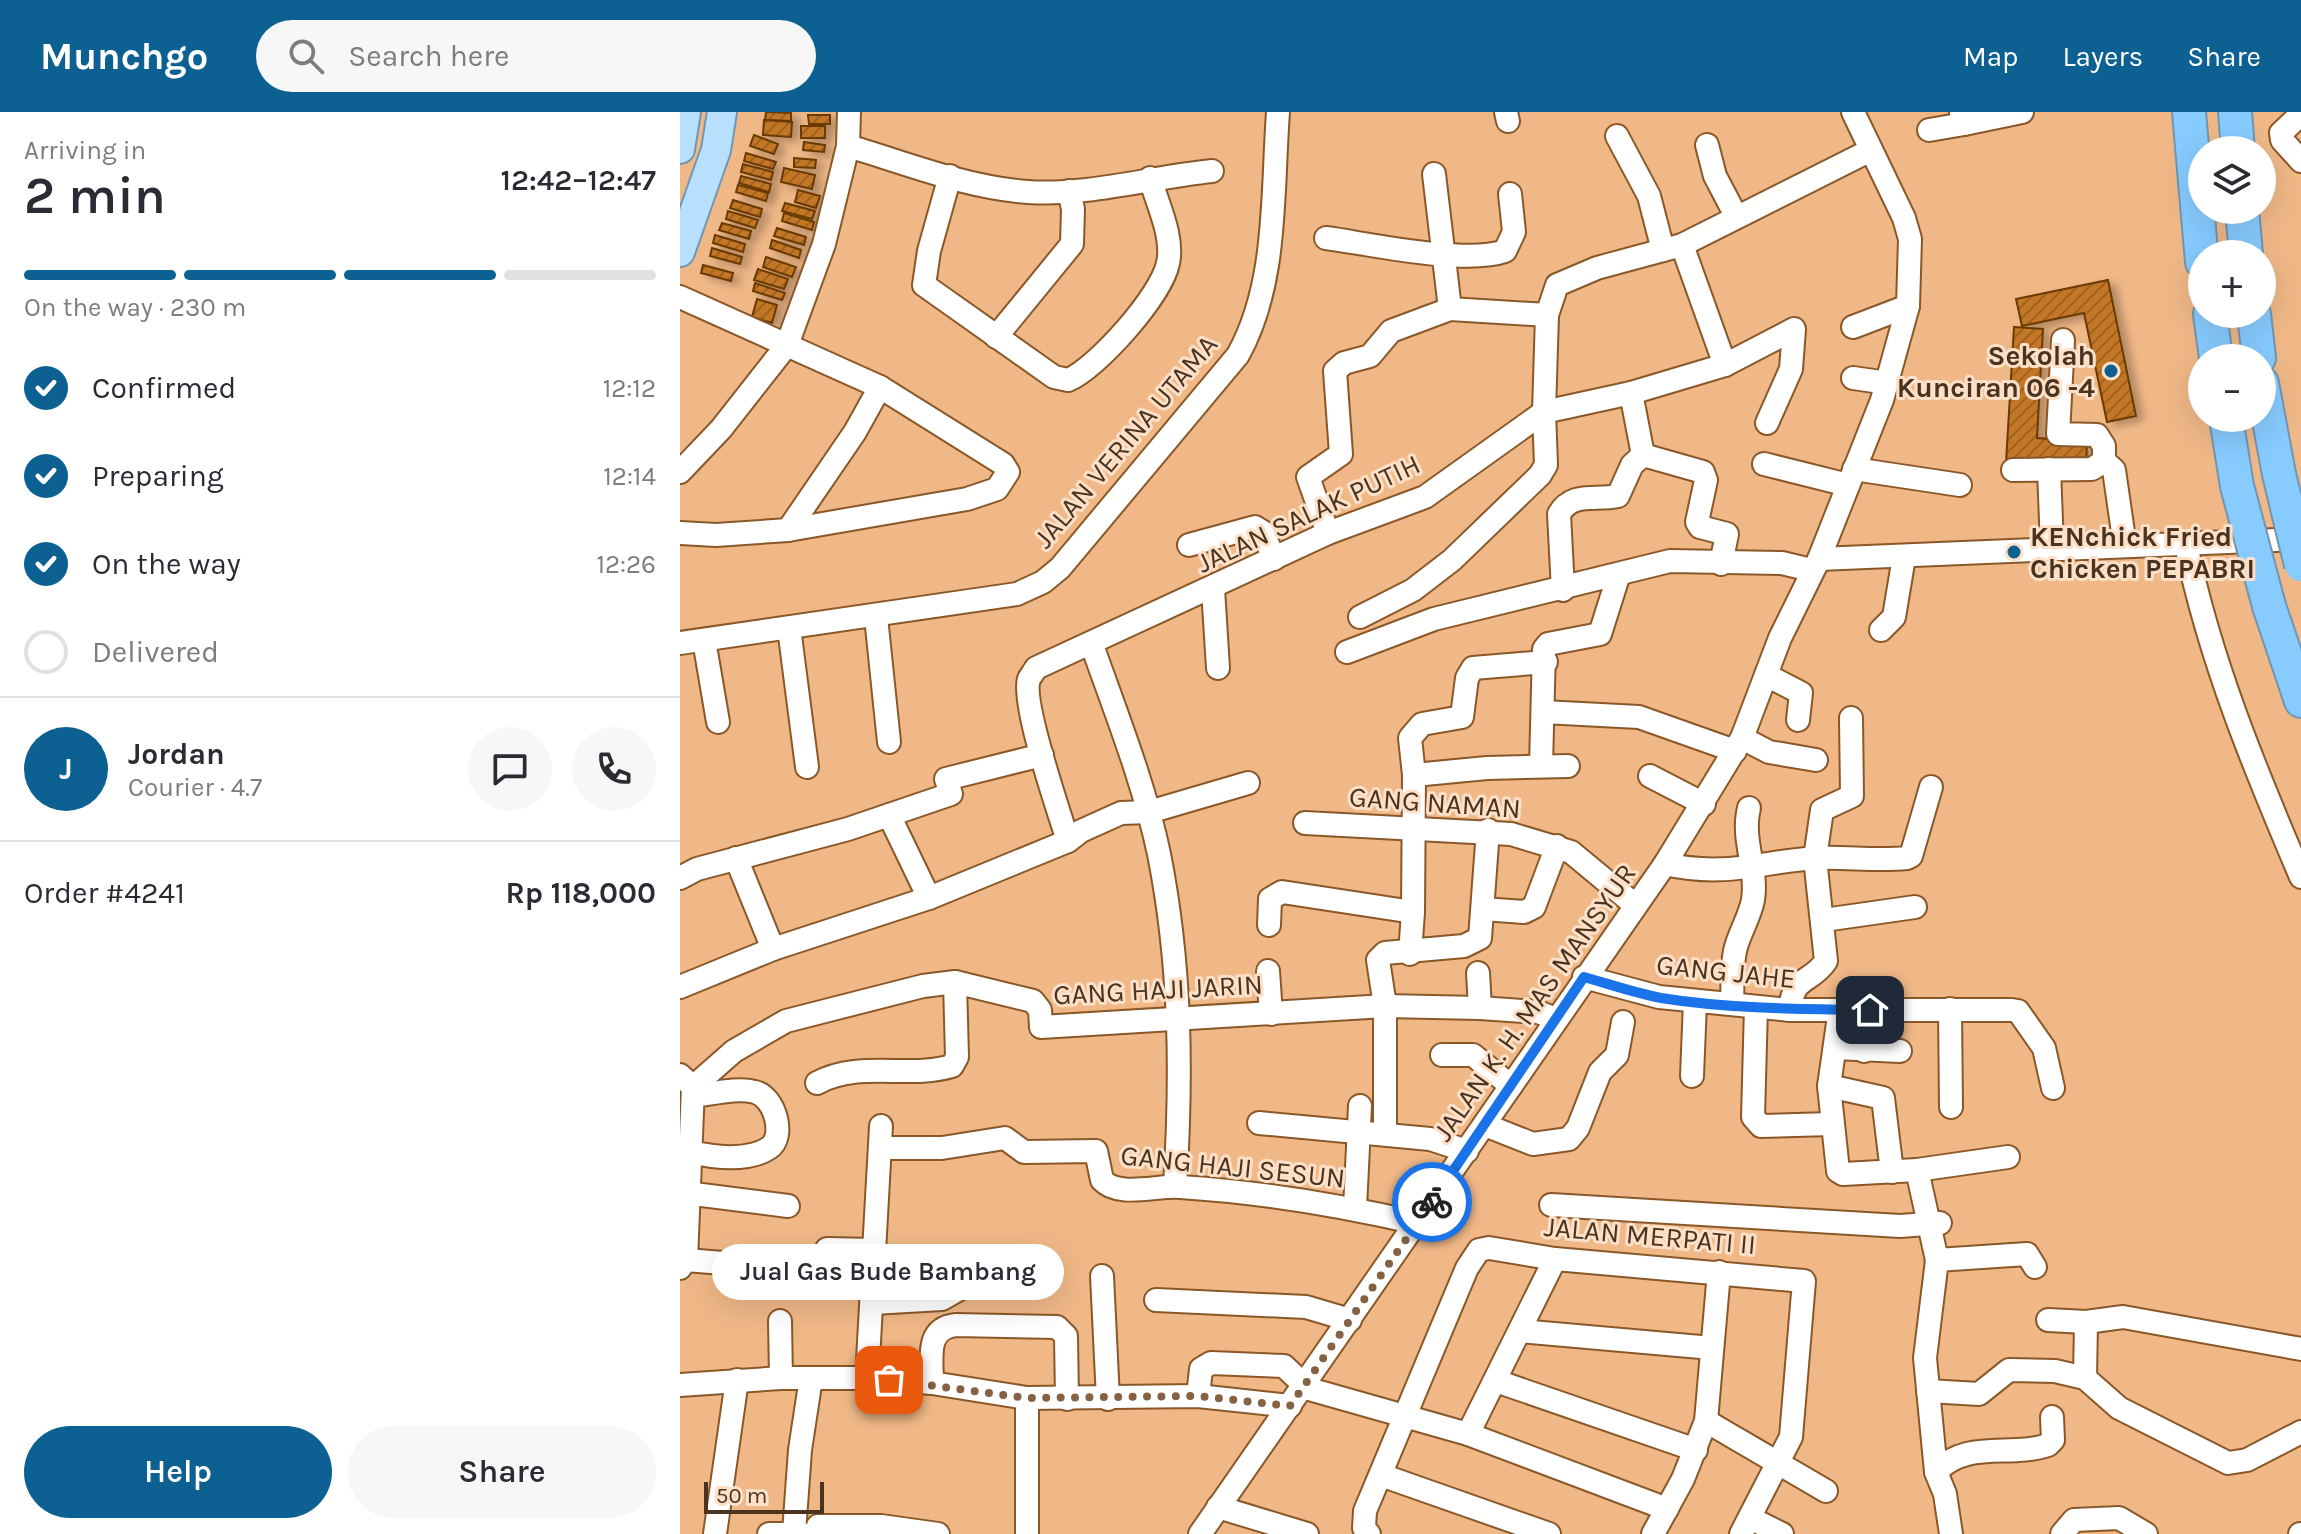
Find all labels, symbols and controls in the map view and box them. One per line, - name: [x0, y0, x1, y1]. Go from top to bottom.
- search box: [256, 20, 816, 92]
- text: Munchgo: [40, 34, 208, 79]
- icon: search: [284, 34, 328, 78]
- text: Search here: [348, 38, 510, 74]
- text: Map: [1963, 40, 2018, 73]
- text: Layers: [2062, 40, 2143, 73]
- text: Share: [2187, 40, 2261, 73]
- text: Arriving in: [24, 135, 146, 166]
- map controls: [2188, 136, 2276, 432]
- button: layers: [2188, 136, 2276, 224]
- text: 12:42–12:47: [501, 162, 656, 198]
- text: 2 min: [24, 165, 166, 226]
- button: +: [2188, 240, 2276, 328]
- text: On the way · 230 m: [24, 292, 246, 323]
- street label: JALAN VERINA UTAMA: [1027, 328, 1224, 554]
- place label: Sekolah Kunciran 06 -4: [1897, 339, 2095, 404]
- button: −: [2188, 344, 2276, 432]
- marker: Sekolah Kunciran 06 -4: [2102, 362, 2120, 380]
- icon: check: [24, 366, 68, 410]
- text: Confirmed: [92, 370, 236, 406]
- text: 12:12: [603, 373, 656, 404]
- street label: JALAN SALAK PUTIH: [1191, 447, 1425, 580]
- icon: check: [24, 454, 68, 498]
- text: Preparing: [92, 458, 224, 494]
- text: 12:14: [603, 461, 656, 492]
- place label: KENchick Fried Chicken PEPABRI: [2030, 520, 2255, 585]
- icon: check: [24, 542, 68, 586]
- marker: KENchick Fried Chicken PEPABRI: [2005, 543, 2023, 561]
- text: On the way: [92, 546, 241, 582]
- text: 12:26: [596, 549, 656, 580]
- text: Delivered: [92, 634, 219, 670]
- button: chat: [468, 727, 552, 811]
- button: phone: [572, 727, 656, 811]
- text: Jordan: [128, 736, 225, 772]
- text: J: [59, 751, 73, 787]
- text: Courier · 4.7: [128, 772, 262, 803]
- street label: GANG NAMAN: [1348, 780, 1522, 825]
- street label: JALAN K. H. MAS MANSYUR: [1426, 857, 1643, 1147]
- text: Order #4241: [24, 875, 185, 911]
- text: Rp 118,000: [506, 875, 656, 911]
- street label: GANG JAHE: [1655, 948, 1797, 995]
- street label: GANG HAJI JARIN: [1052, 968, 1264, 1011]
- pin: [1836, 976, 1904, 1044]
- icon: home: [1848, 988, 1892, 1032]
- street label: GANG HAJI SESUN: [1119, 1138, 1347, 1195]
- courier: [1392, 1162, 1472, 1242]
- icon: bike: [1410, 1180, 1454, 1224]
- street label: JALAN MERPATI II: [1543, 1210, 1757, 1261]
- callout: Jual Gas Bude Bambang: [713, 1244, 1065, 1300]
- text: Jual Gas Bude Bambang: [740, 1256, 1036, 1287]
- pin: [855, 1346, 923, 1414]
- icon: bag: [867, 1358, 911, 1402]
- button: Help: [24, 1426, 332, 1518]
- button: Share: [348, 1426, 656, 1518]
- scale bar: [704, 1478, 824, 1514]
- text: 50 m: [716, 1483, 767, 1509]

